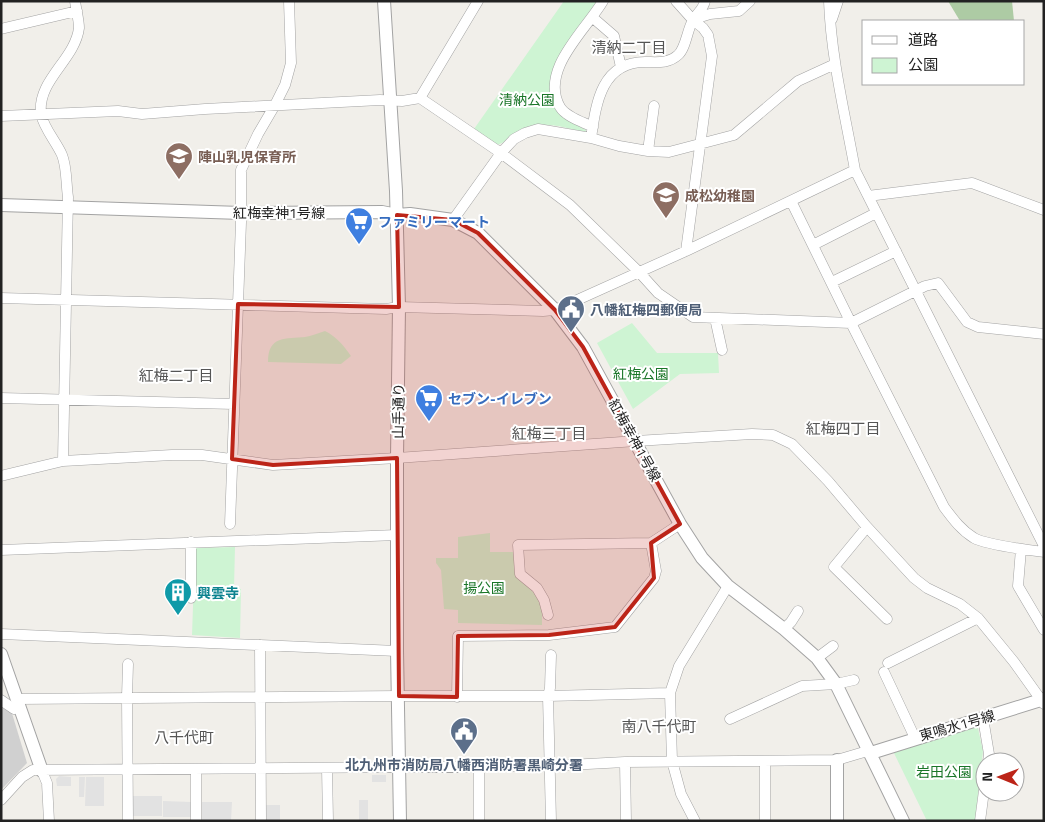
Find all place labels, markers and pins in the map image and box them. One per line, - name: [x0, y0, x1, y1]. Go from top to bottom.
- school or university icon: 陣山乳児保育所: [164, 141, 194, 180]
- place label: 陣山乳児保育所: [198, 146, 296, 167]
- school or university icon: 成松幼稚園: [651, 180, 681, 219]
- place label: 成松幼稚園: [685, 185, 755, 206]
- supermarket icon: ファミリーマート: [344, 206, 374, 245]
- place label: ファミリーマート: [378, 211, 490, 232]
- public building icon: 八幡紅梅四郵便局: [556, 294, 586, 333]
- place label: 八幡紅梅四郵便局: [590, 299, 702, 320]
- supermarket icon: セブン-イレブン: [414, 383, 444, 422]
- place label: セブン-イレブン: [448, 388, 552, 409]
- building icon: 興雲寺: [163, 577, 193, 616]
- place label: 興雲寺: [197, 582, 239, 603]
- public building icon: 北九州市消防局八幡西消防署黒崎分署: [449, 716, 479, 755]
- place label: 北九州市消防局八幡西消防署黒崎分署: [345, 754, 583, 775]

